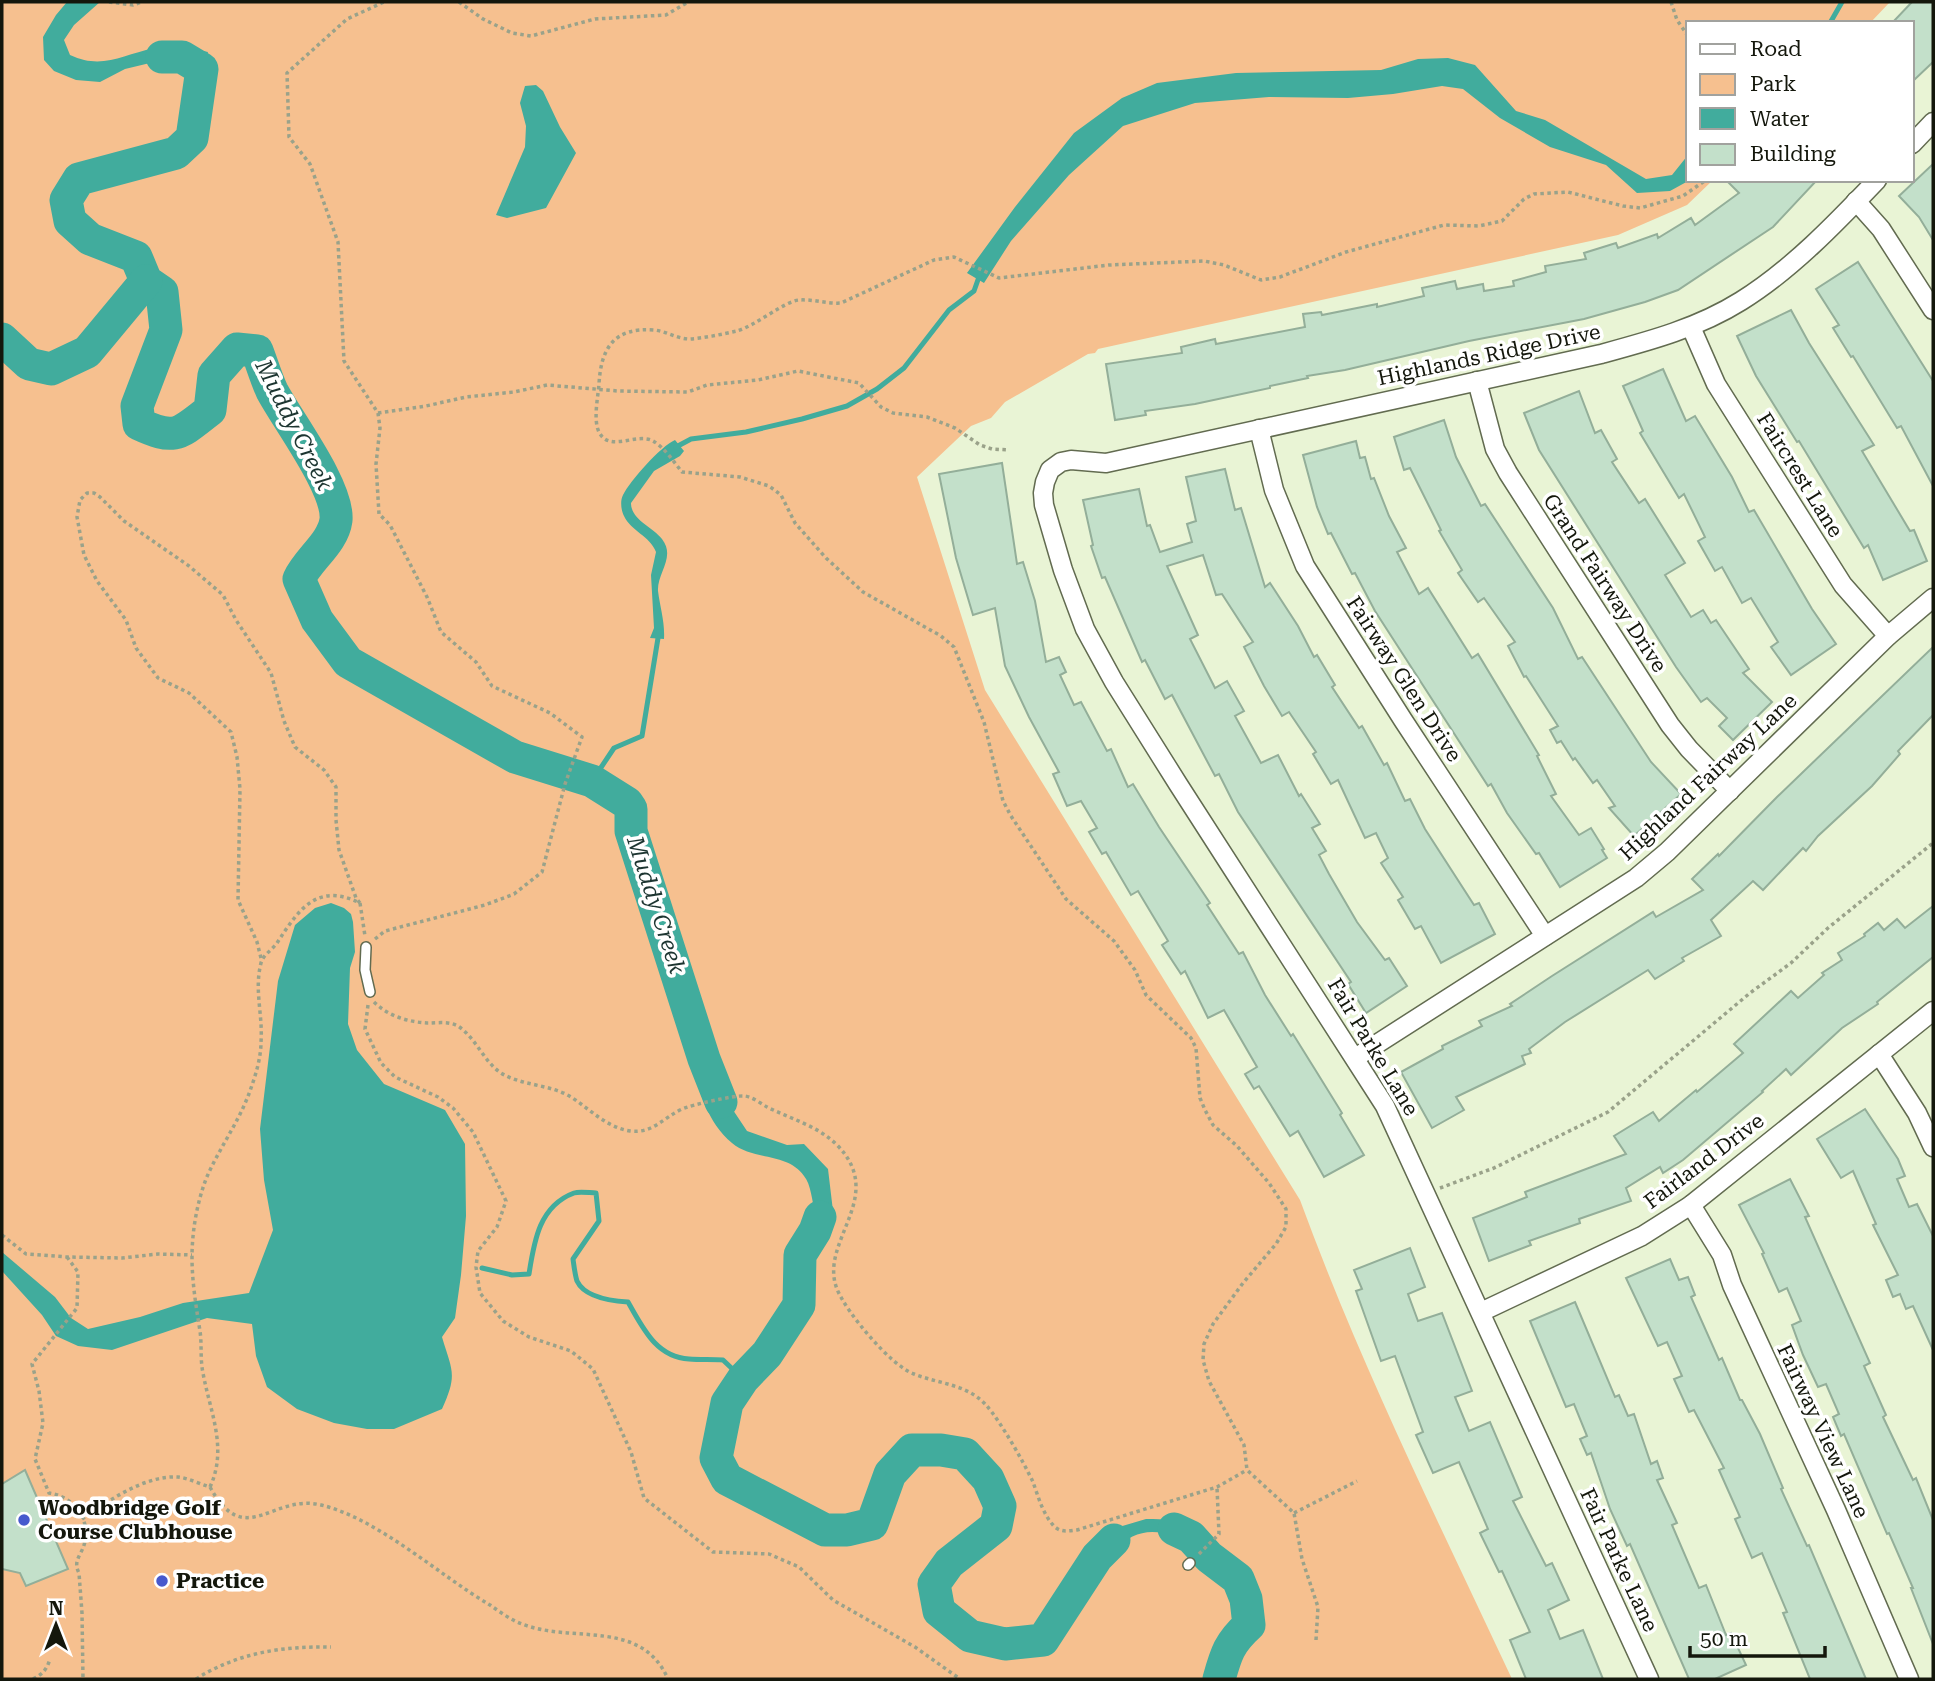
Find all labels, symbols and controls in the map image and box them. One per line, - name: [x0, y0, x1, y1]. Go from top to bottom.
- legend: [1686, 21, 1914, 182]
- text: Road: [1750, 37, 1802, 61]
- text: Park: [1750, 72, 1796, 96]
- text: Water: [1750, 107, 1810, 131]
- text: Building: [1750, 142, 1836, 166]
- street label: Highlands Ridge Drive: [1375, 320, 1603, 390]
- water label: Muddy Creek: [249, 354, 339, 495]
- street label: Faircrest Lane: [1752, 408, 1848, 542]
- street label: Grand Fairway Drive: [1538, 489, 1672, 677]
- street label: Fairway Glen Drive: [1342, 592, 1466, 766]
- street label: Highland Fairway Lane: [1614, 689, 1802, 865]
- water label: Muddy Creek: [621, 832, 691, 978]
- street label: Fair Parke Lane: [1323, 974, 1423, 1120]
- street label: Fairland Drive: [1640, 1108, 1768, 1214]
- street label: Fairway View Lane: [1772, 1340, 1874, 1522]
- street label: Fair Parke Lane: [1575, 1484, 1663, 1636]
- place label: Woodbridge Golf Course Clubhouse: [38, 1496, 233, 1544]
- marker: Woodbridge Golf Course Clubhouse: [16, 1512, 32, 1528]
- place label: Practice: [176, 1569, 264, 1593]
- marker: Practice: [154, 1573, 170, 1589]
- north arrow: [21, 1590, 91, 1660]
- text: N: [49, 1597, 64, 1620]
- scale bar: [1690, 1614, 1825, 1658]
- text: 50 m: [1700, 1627, 1748, 1651]

